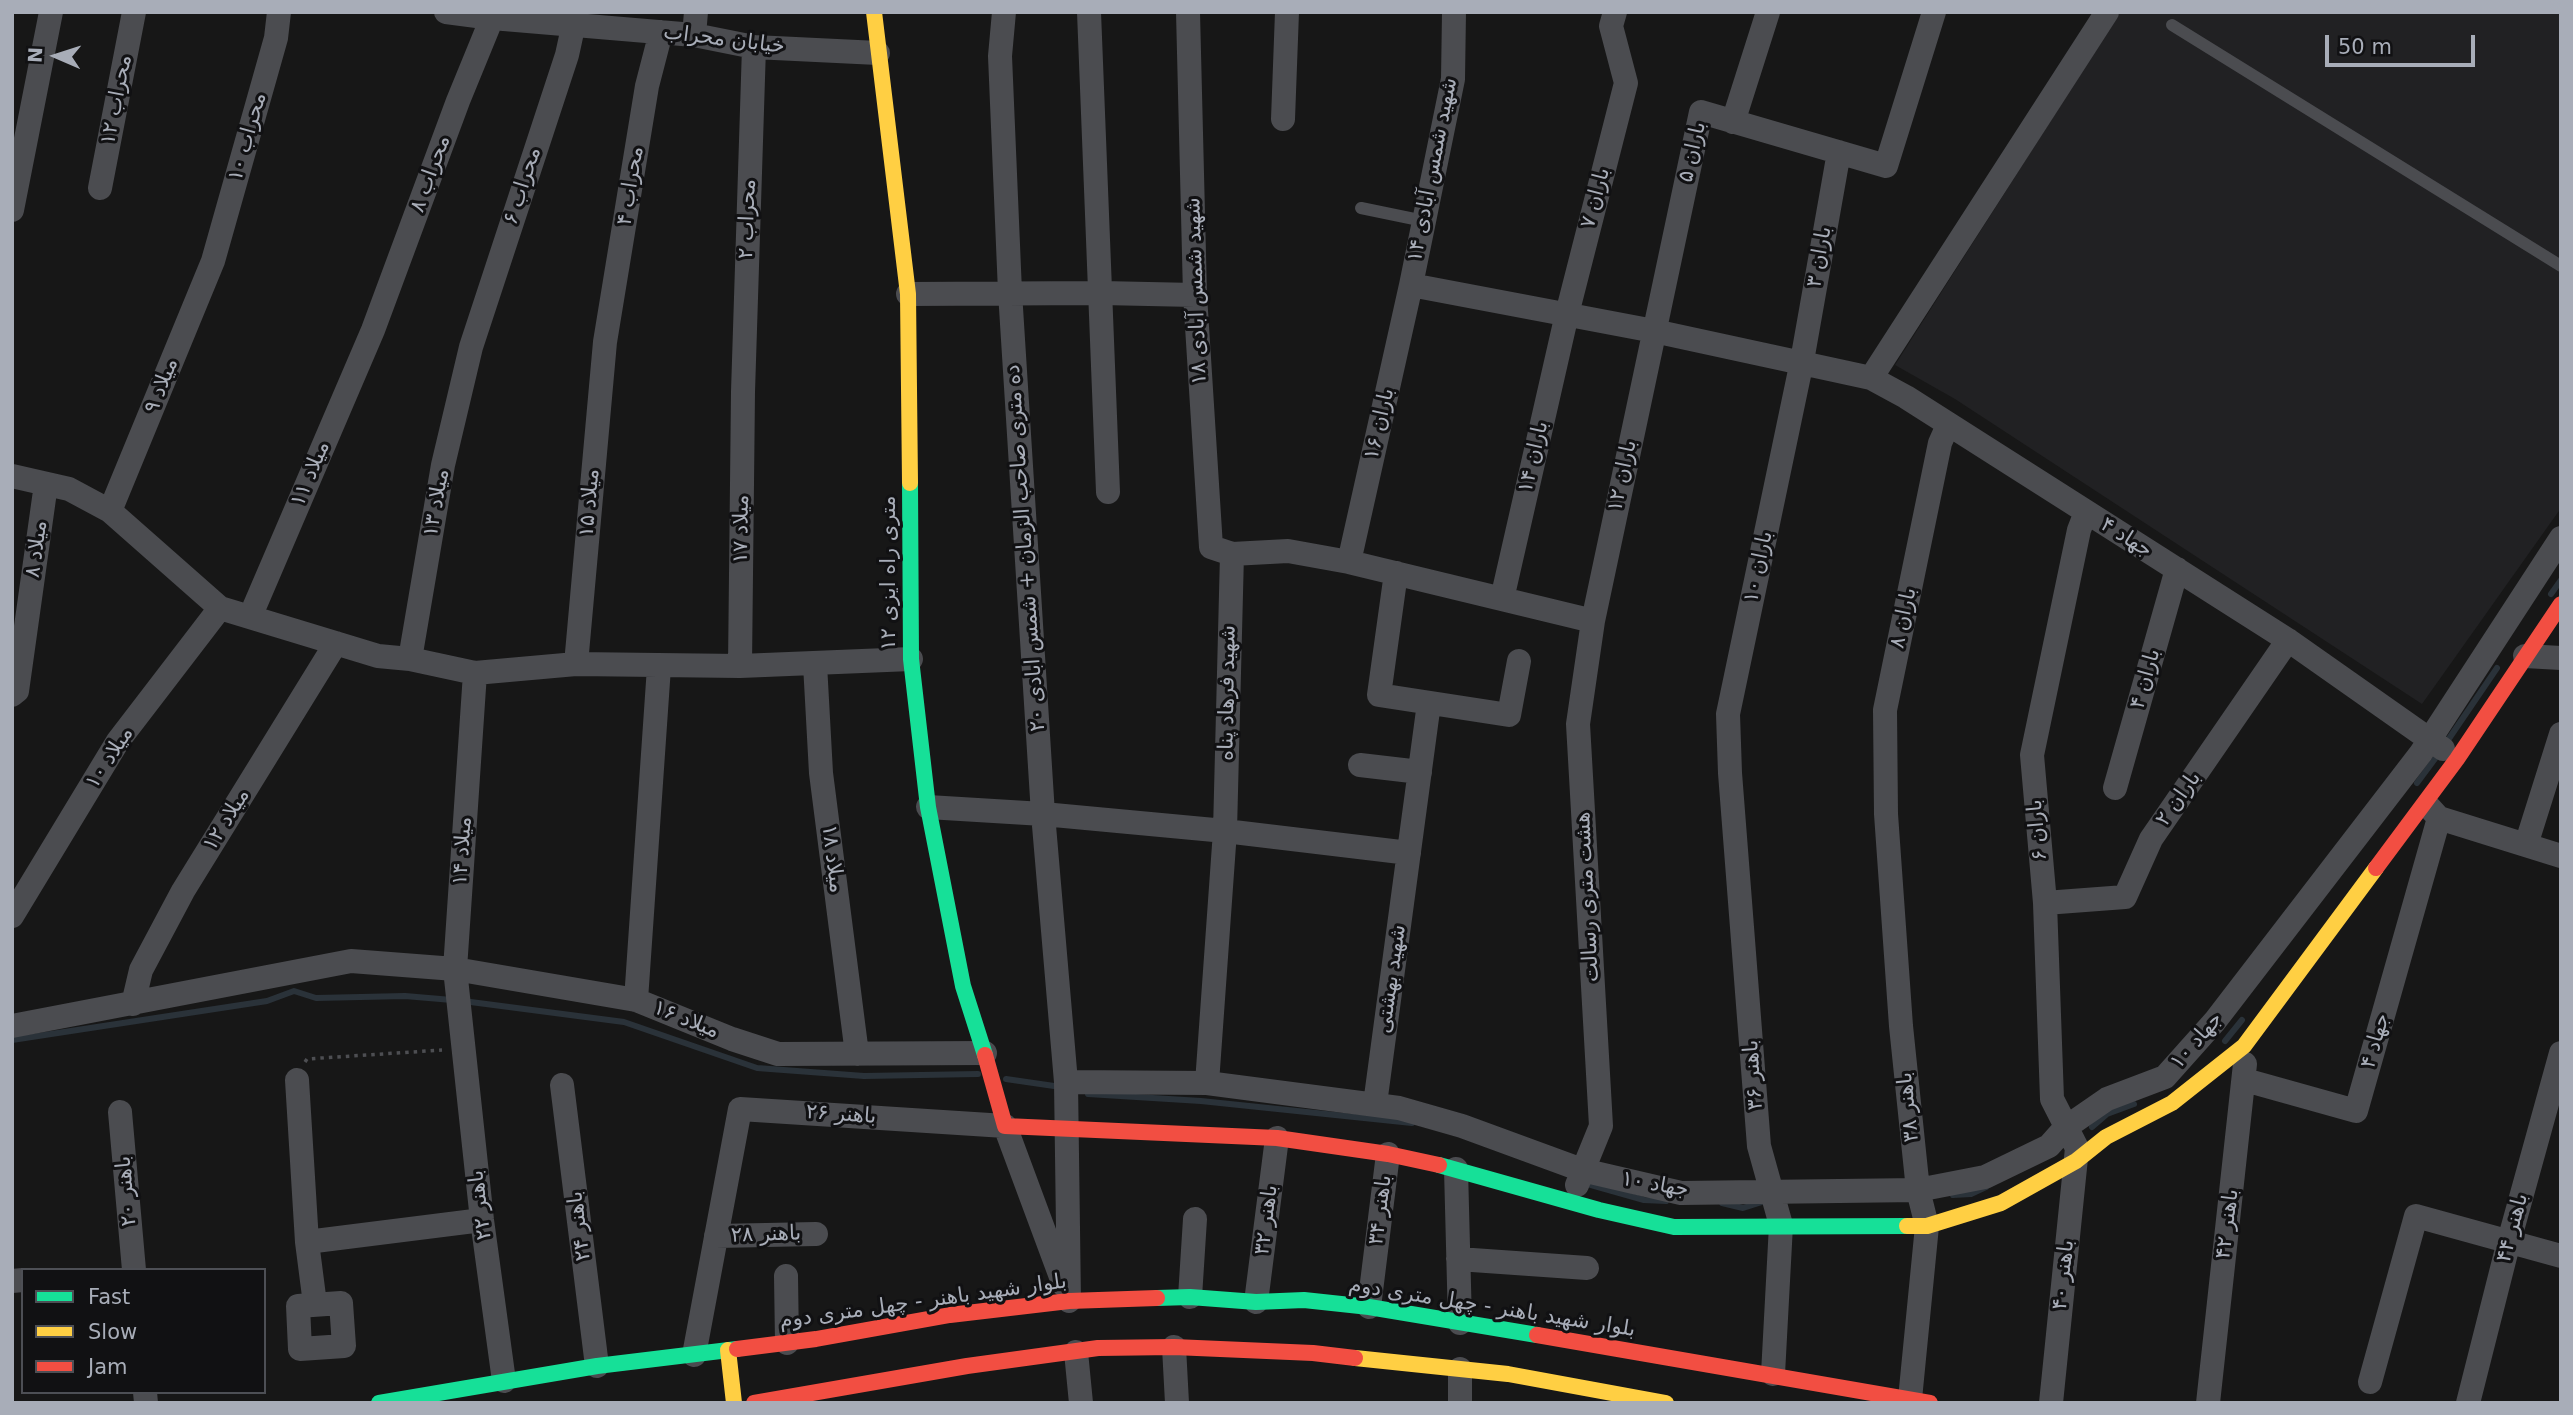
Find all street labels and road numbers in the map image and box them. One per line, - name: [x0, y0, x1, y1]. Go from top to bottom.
- street label: خیابان محراب: [662, 20, 786, 60]
- street label: محراب ۱۲: [96, 53, 138, 147]
- street label: شهید شمس آبادی ۱۴: [1403, 76, 1463, 264]
- street label: محراب ۱۰: [223, 90, 273, 184]
- street label: باران ۵: [1674, 119, 1712, 185]
- street label: محراب ۸: [405, 132, 457, 216]
- street label: محراب ۶: [499, 144, 547, 228]
- street label: محراب ۴: [612, 145, 650, 227]
- street label: باران ۷: [1576, 165, 1616, 231]
- street label: محراب ۲: [734, 179, 762, 259]
- street label: شهید شمس آبادی ۱۸: [1181, 197, 1213, 385]
- street label: باران ۳: [1802, 224, 1838, 290]
- street label: میلاد ۹: [140, 355, 184, 417]
- street label: ده متری صاحب الزمان + شمس ابادی ۲۰: [1001, 364, 1051, 732]
- street label: باران ۱۶: [1360, 386, 1400, 462]
- street label: باران ۱۴: [1514, 419, 1554, 495]
- street label: میلاد ۱۱: [286, 437, 336, 511]
- street label: باران ۱۲: [1603, 438, 1643, 514]
- street label: میلاد ۱۳: [419, 467, 455, 539]
- street label: میلاد ۱۵: [574, 468, 606, 538]
- street label: میلاد ۱۷: [729, 494, 755, 564]
- street label: ۱۲ متری راه ایزی: [877, 496, 903, 650]
- street label: جهاد ۴: [2095, 512, 2157, 564]
- street label: میلاد ۸: [21, 519, 53, 579]
- street label: باران ۱۰: [1739, 529, 1779, 605]
- street label: باران ۸: [1885, 585, 1923, 651]
- street label: شهید فرهاد پناه: [1214, 625, 1242, 761]
- street label: باران ۴: [2125, 646, 2167, 712]
- street label: میلاد ۱۰: [81, 722, 139, 794]
- street label: باران ۲: [2151, 767, 2207, 831]
- street label: میلاد ۱۲: [198, 784, 256, 856]
- street label: باران ۶: [2023, 798, 2053, 862]
- street label: هشت متری رسالت: [1571, 811, 1605, 983]
- street label: میلاد ۱۴: [448, 816, 478, 886]
- street label: میلاد ۱۸: [815, 823, 849, 895]
- street label: شهید بهشتی: [1372, 923, 1412, 1035]
- street label: میلاد ۱۶: [649, 995, 723, 1045]
- street label: جهاد ۱۰: [2165, 1007, 2229, 1075]
- street label: جهاد ۴: [2356, 1010, 2396, 1072]
- street label: باهنر ۳۶: [1739, 1039, 1769, 1111]
- street label: باهنر ۳۸: [1893, 1071, 1925, 1143]
- street label: باهنر ۲۶: [805, 1100, 877, 1130]
- street label: باهنر ۲۰: [111, 1155, 143, 1227]
- street label: جهاد ۱۰: [1620, 1167, 1690, 1203]
- street label: باهنر ۲۲: [464, 1168, 498, 1242]
- street label: باهنر ۳۴: [1364, 1173, 1398, 1247]
- street label: باهنر ۳۲: [1250, 1183, 1284, 1257]
- street label: باهنر ۴۲: [2211, 1187, 2245, 1261]
- street label: باهنر ۲۴: [563, 1189, 597, 1263]
- street label: باهنر ۴۴: [2492, 1191, 2534, 1265]
- street label: باهنر ۲۸: [730, 1221, 802, 1249]
- street label: باهنر ۴۰: [2048, 1239, 2080, 1311]
- street label: بلوار شهید باهنر - چهل متری دوم: [778, 1269, 1068, 1335]
- street label: بلوار شهید باهنر - چهل متری دوم: [1347, 1273, 1637, 1343]

